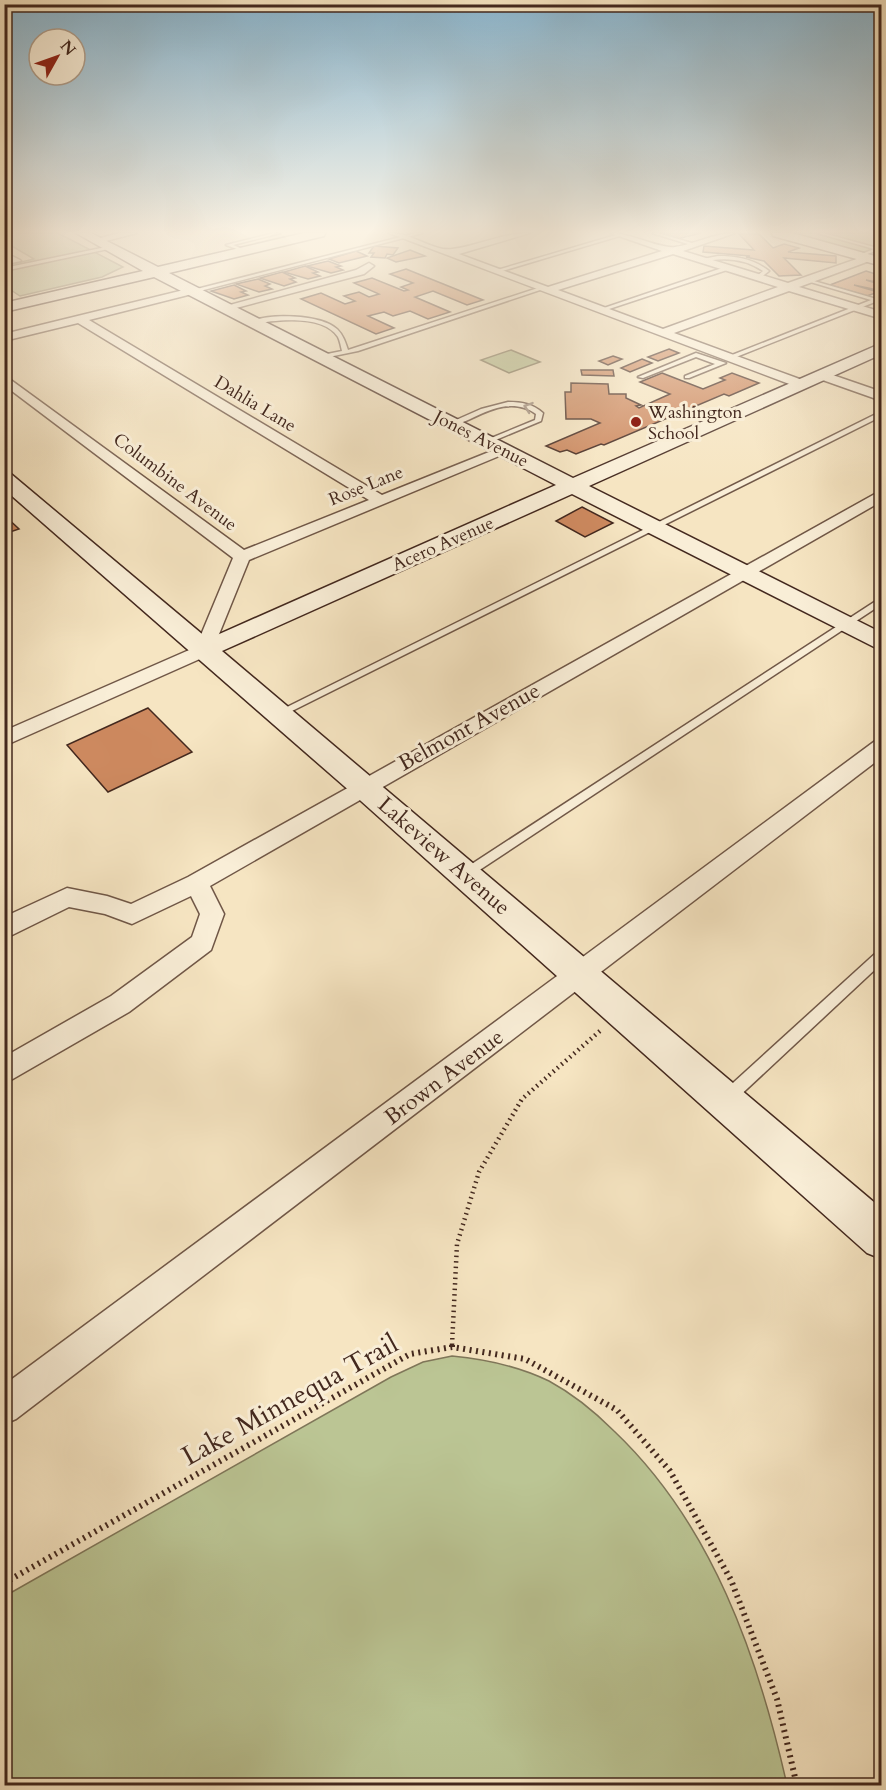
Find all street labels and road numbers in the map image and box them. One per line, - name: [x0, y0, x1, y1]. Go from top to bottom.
- street label: Dahlia Lane: [209, 370, 301, 438]
- street label: Jones Avenue: [427, 403, 533, 474]
- street label: Columbine Avenue: [108, 427, 242, 537]
- street label: Rose Lane: [325, 460, 407, 512]
- street label: Acero Avenue: [388, 510, 498, 578]
- street label: Belmont Avenue: [393, 676, 545, 778]
- street label: Lakeview Avenue: [371, 790, 517, 922]
- street label: Brown Avenue: [378, 1022, 510, 1132]
- street label: Lake Minnequa Trail: [175, 1325, 405, 1475]

